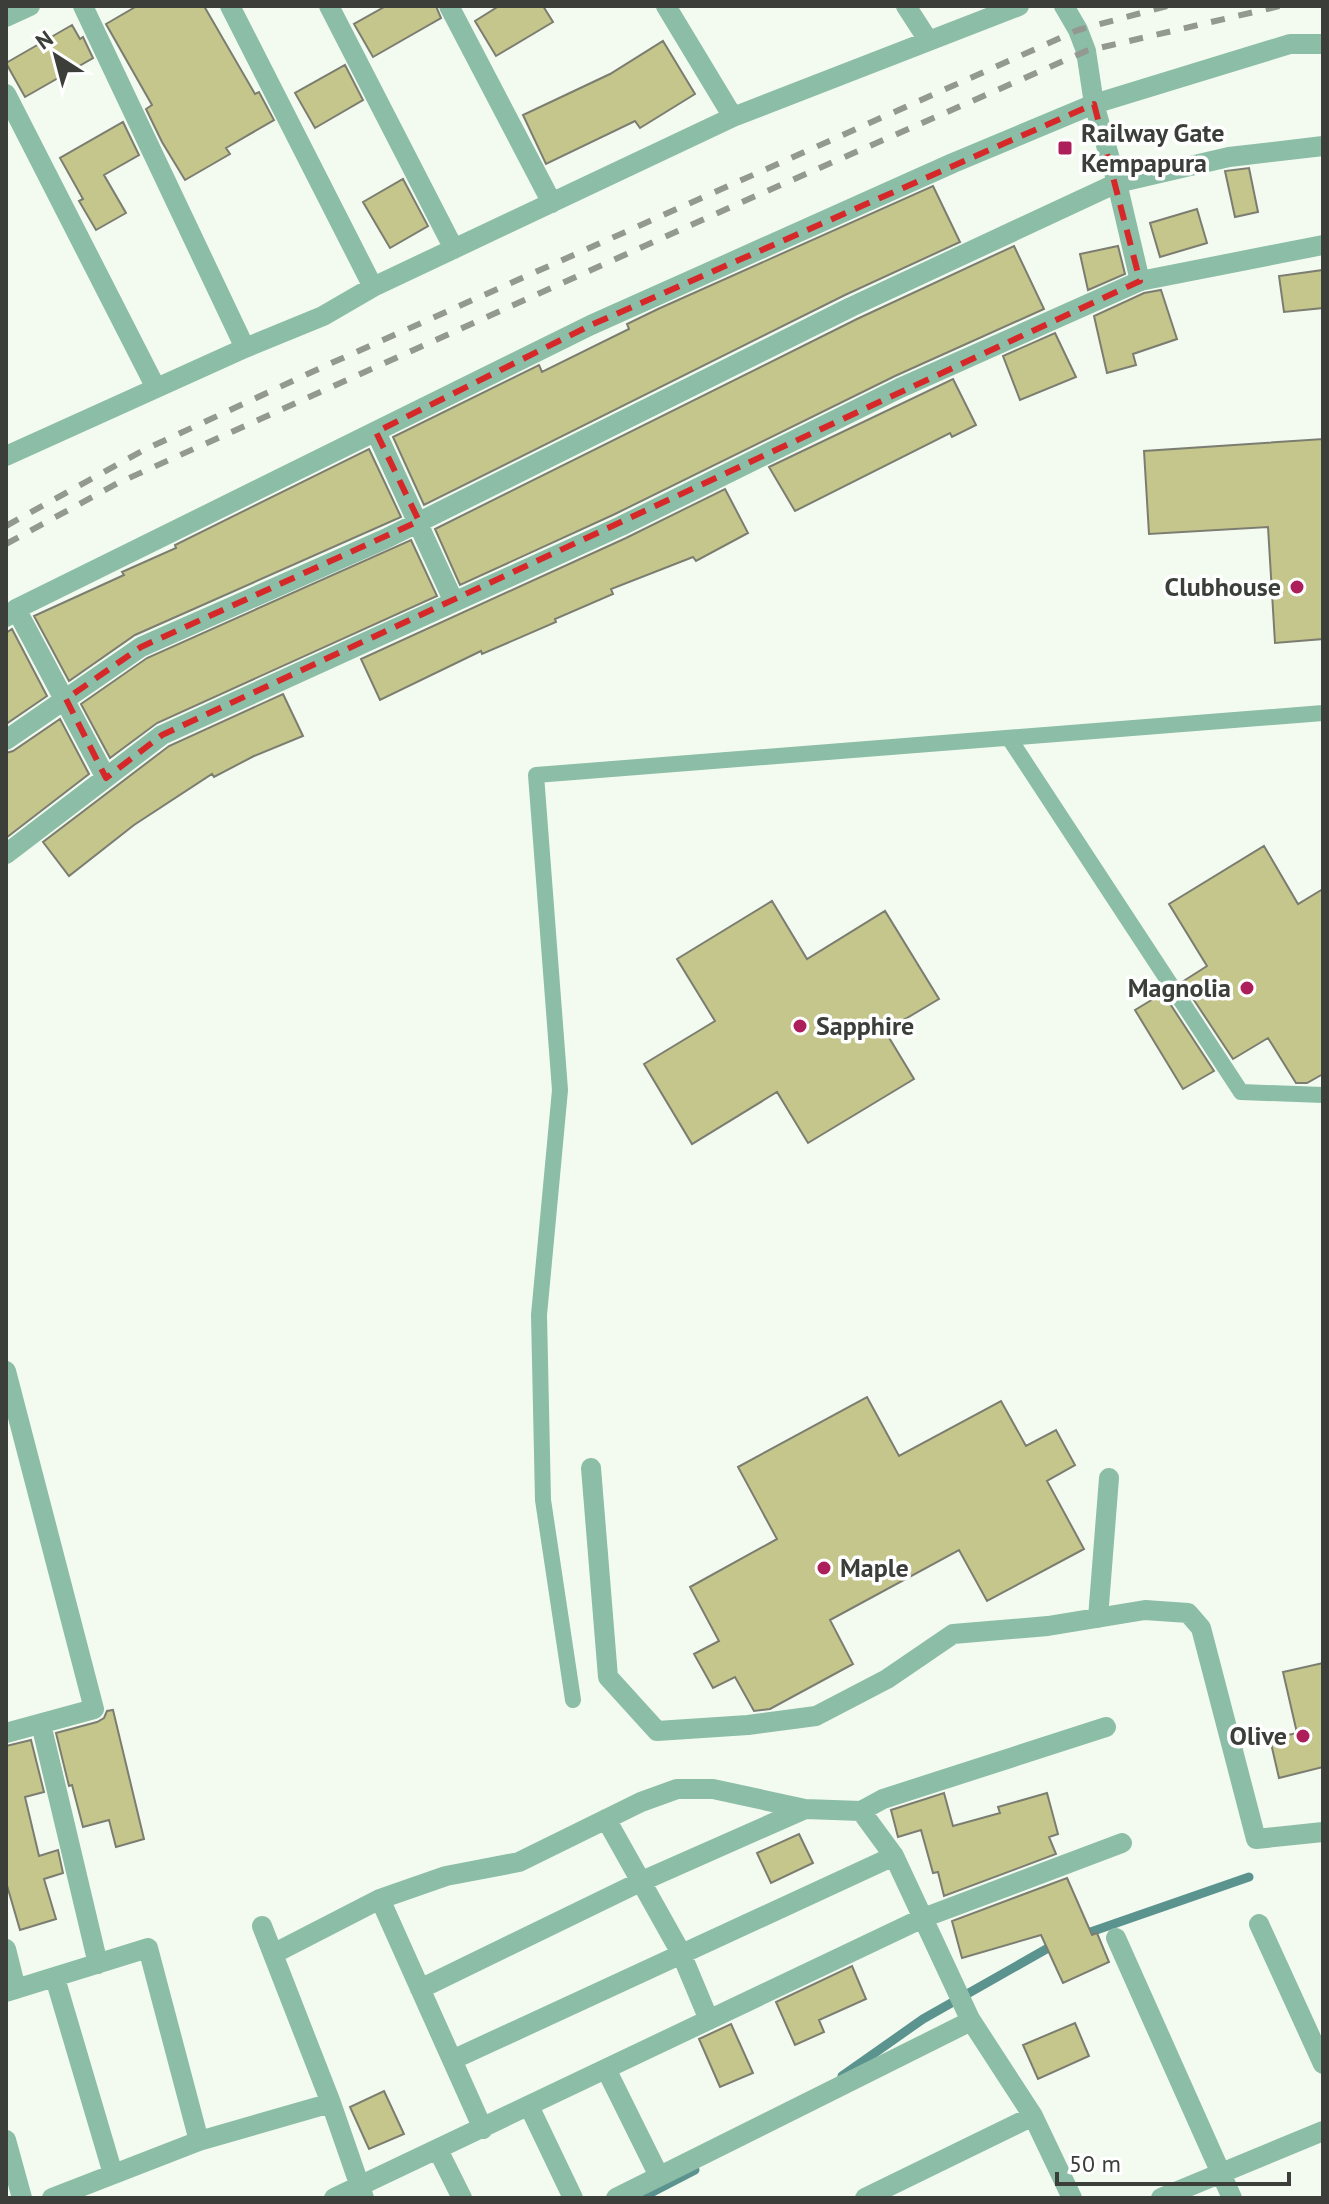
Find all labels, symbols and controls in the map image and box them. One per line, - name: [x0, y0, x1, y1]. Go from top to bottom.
- north arrow: [16, 16, 96, 96]
- text: N: [30, 24, 58, 55]
- place label: Railway Gate Kempapura: [1081, 116, 1224, 179]
- marker: Railway Gate Kempapura: [1056, 139, 1074, 157]
- place label: Clubhouse: [1165, 570, 1281, 603]
- marker: Clubhouse: [1288, 578, 1306, 596]
- place label: Magnolia: [1128, 971, 1231, 1004]
- marker: Magnolia: [1238, 979, 1256, 997]
- place label: Sapphire: [816, 1009, 914, 1042]
- marker: Sapphire: [791, 1017, 809, 1035]
- place label: Maple: [840, 1551, 909, 1584]
- marker: Maple: [815, 1559, 833, 1577]
- place label: Olive: [1230, 1719, 1287, 1752]
- marker: Olive: [1294, 1727, 1312, 1745]
- scale bar: [1057, 2136, 1289, 2186]
- text: 50 m: [1069, 2148, 1121, 2179]

